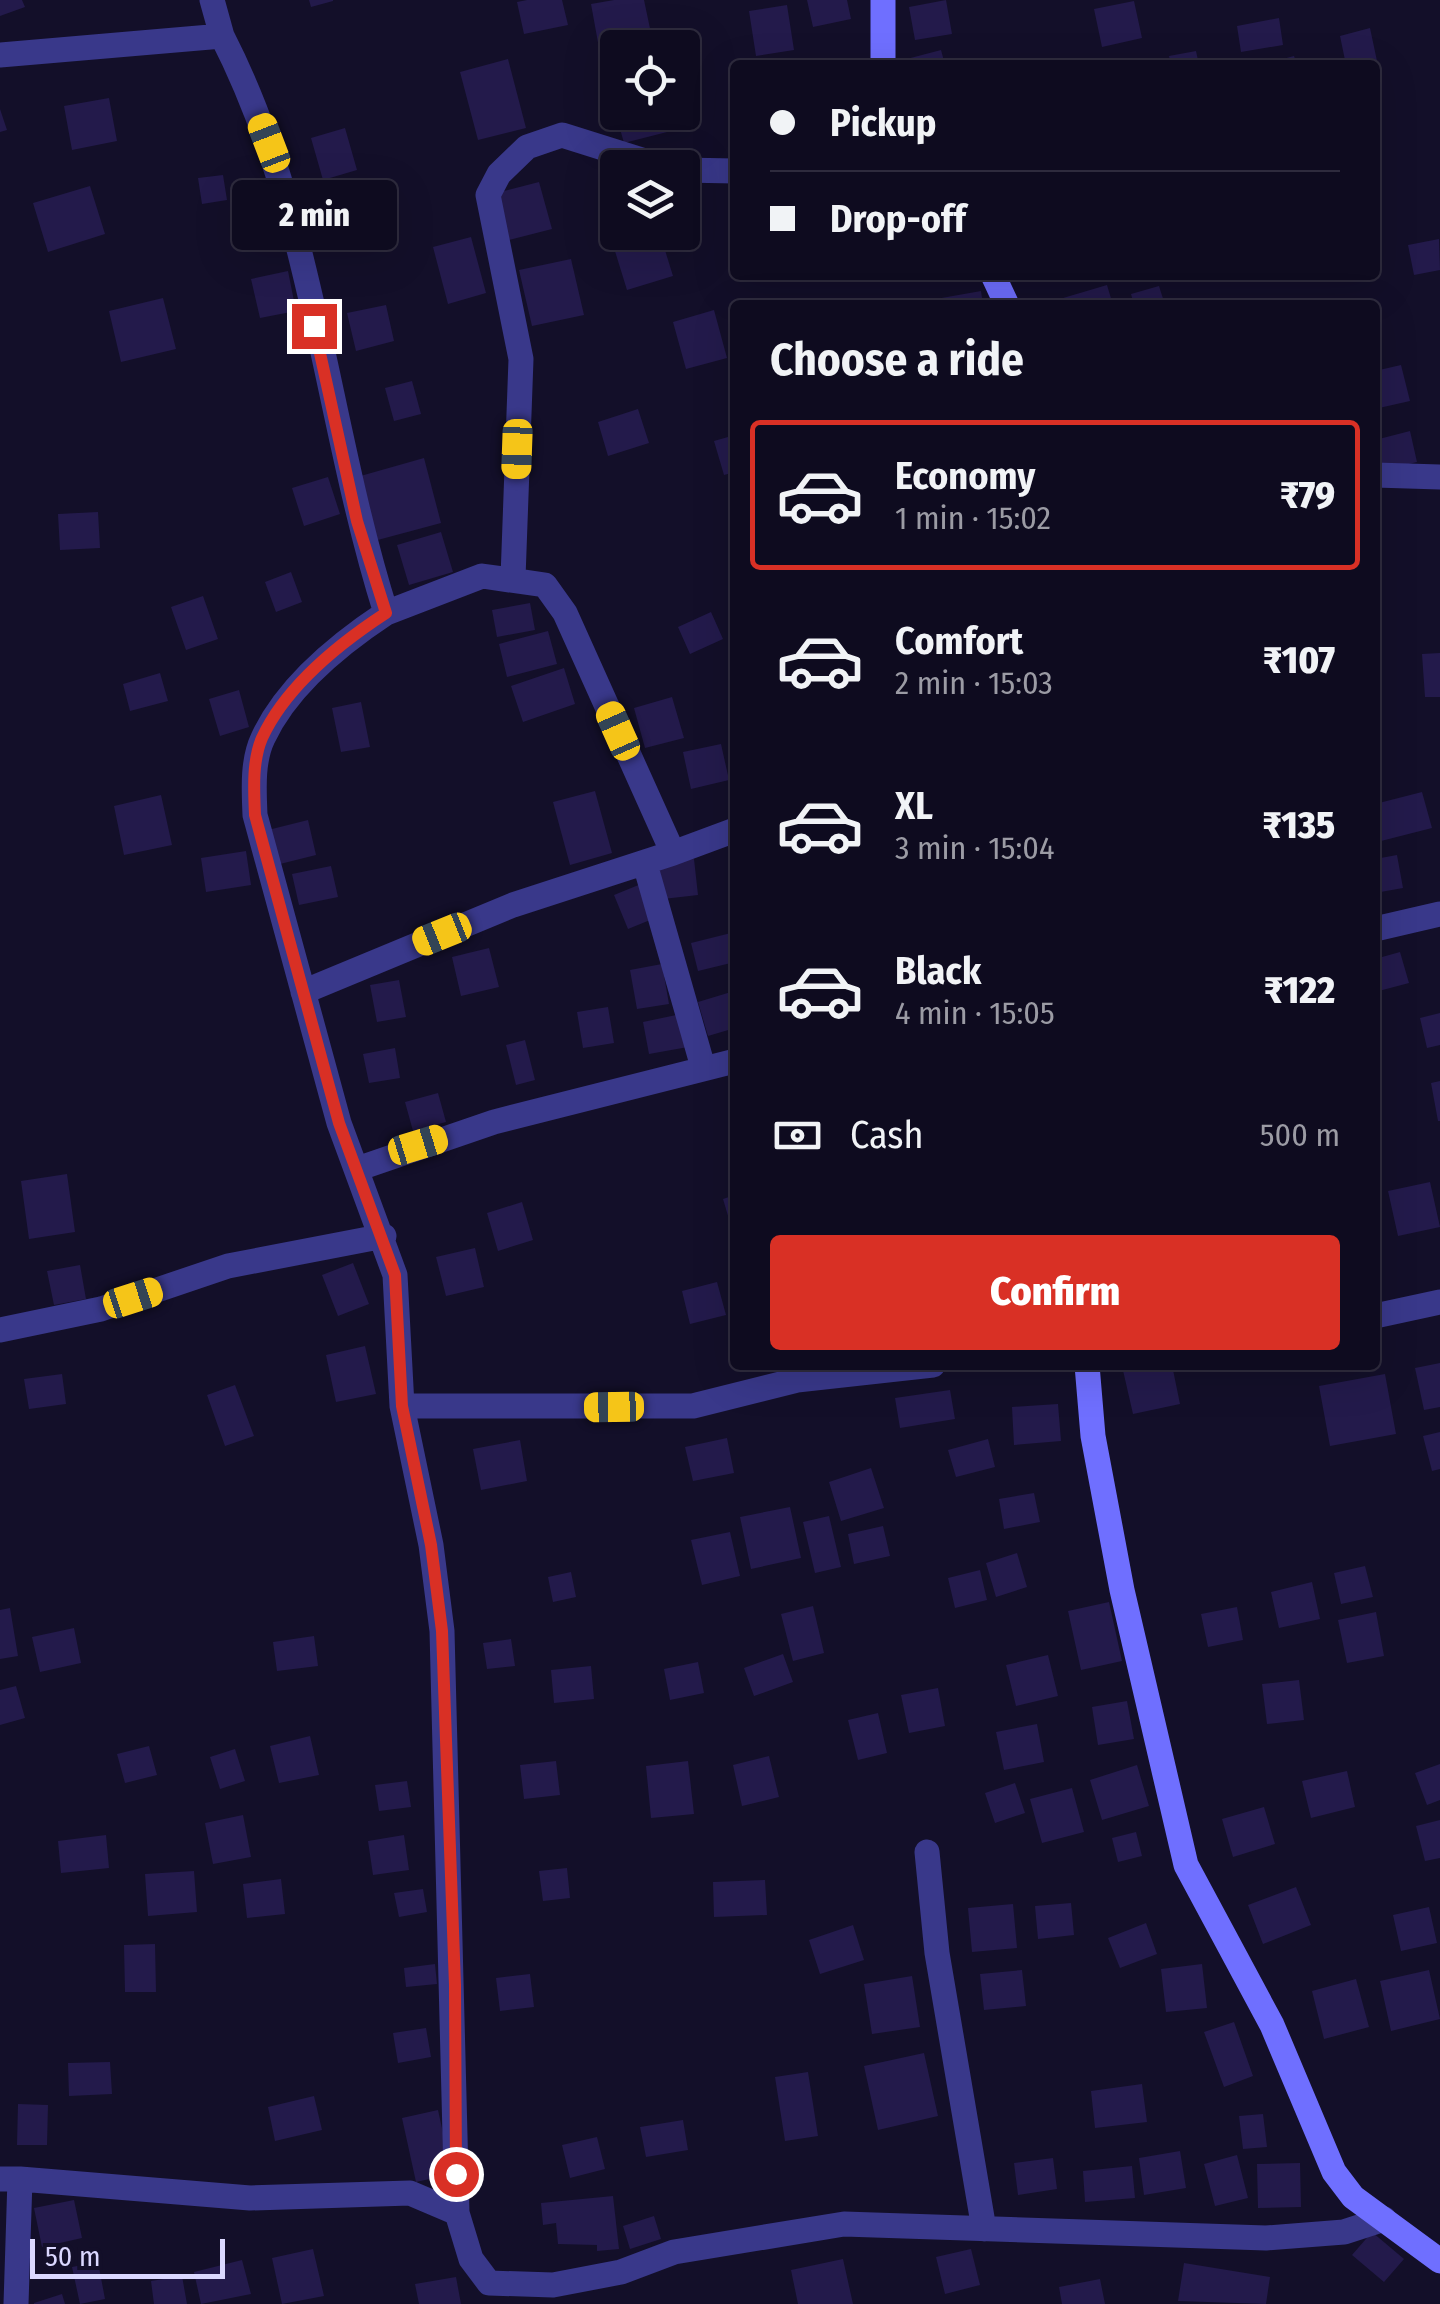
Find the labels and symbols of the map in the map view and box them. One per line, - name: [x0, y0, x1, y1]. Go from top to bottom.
- car: [244, 110, 294, 176]
- callout: 2 min: [232, 181, 396, 251]
- route end: [292, 304, 337, 349]
- car: [501, 418, 533, 480]
- car: [592, 697, 644, 765]
- car: [409, 909, 475, 959]
- car: [385, 1122, 451, 1168]
- car: [100, 1274, 166, 1322]
- car: [584, 1391, 644, 1423]
- route start: [434, 2152, 479, 2197]
- scale bar: [30, 2234, 225, 2278]

